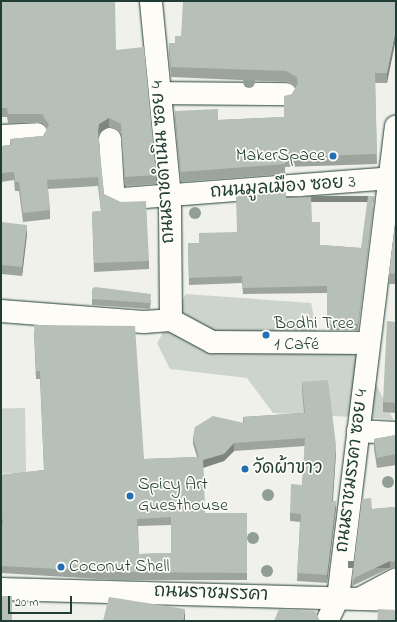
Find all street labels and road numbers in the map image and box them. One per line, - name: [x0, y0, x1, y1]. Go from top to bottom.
- street label: ถนนราชดำเนิน ซอย 4: [148, 80, 180, 244]
- street label: ถนนมูลเมือง ซอย 3: [209, 172, 357, 204]
- street label: ถนนราชมรรคา ซอย 4: [332, 388, 374, 554]
- street label: ถนนราชมรรคา: [153, 581, 269, 607]

